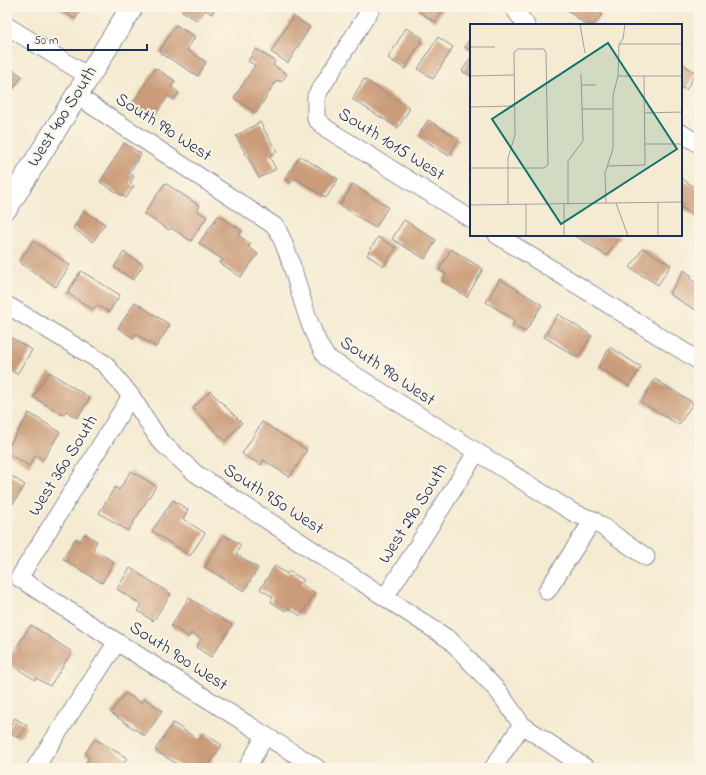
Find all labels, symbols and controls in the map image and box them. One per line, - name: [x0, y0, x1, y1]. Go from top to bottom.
- inset map: [470, 24, 682, 236]
- scale bar: [28, 26, 147, 52]
- text: 50 m: [34, 32, 58, 50]
- street label: West 400 South: [22, 61, 104, 173]
- street label: South 990 West: [110, 87, 216, 169]
- street label: South 1015 West: [333, 102, 449, 188]
- street label: South 990 West: [334, 330, 440, 414]
- street label: West 360 South: [22, 410, 106, 522]
- street label: South 950 West: [217, 458, 329, 542]
- street label: West 290 South: [373, 459, 455, 569]
- street label: South 900 West: [124, 615, 232, 699]

